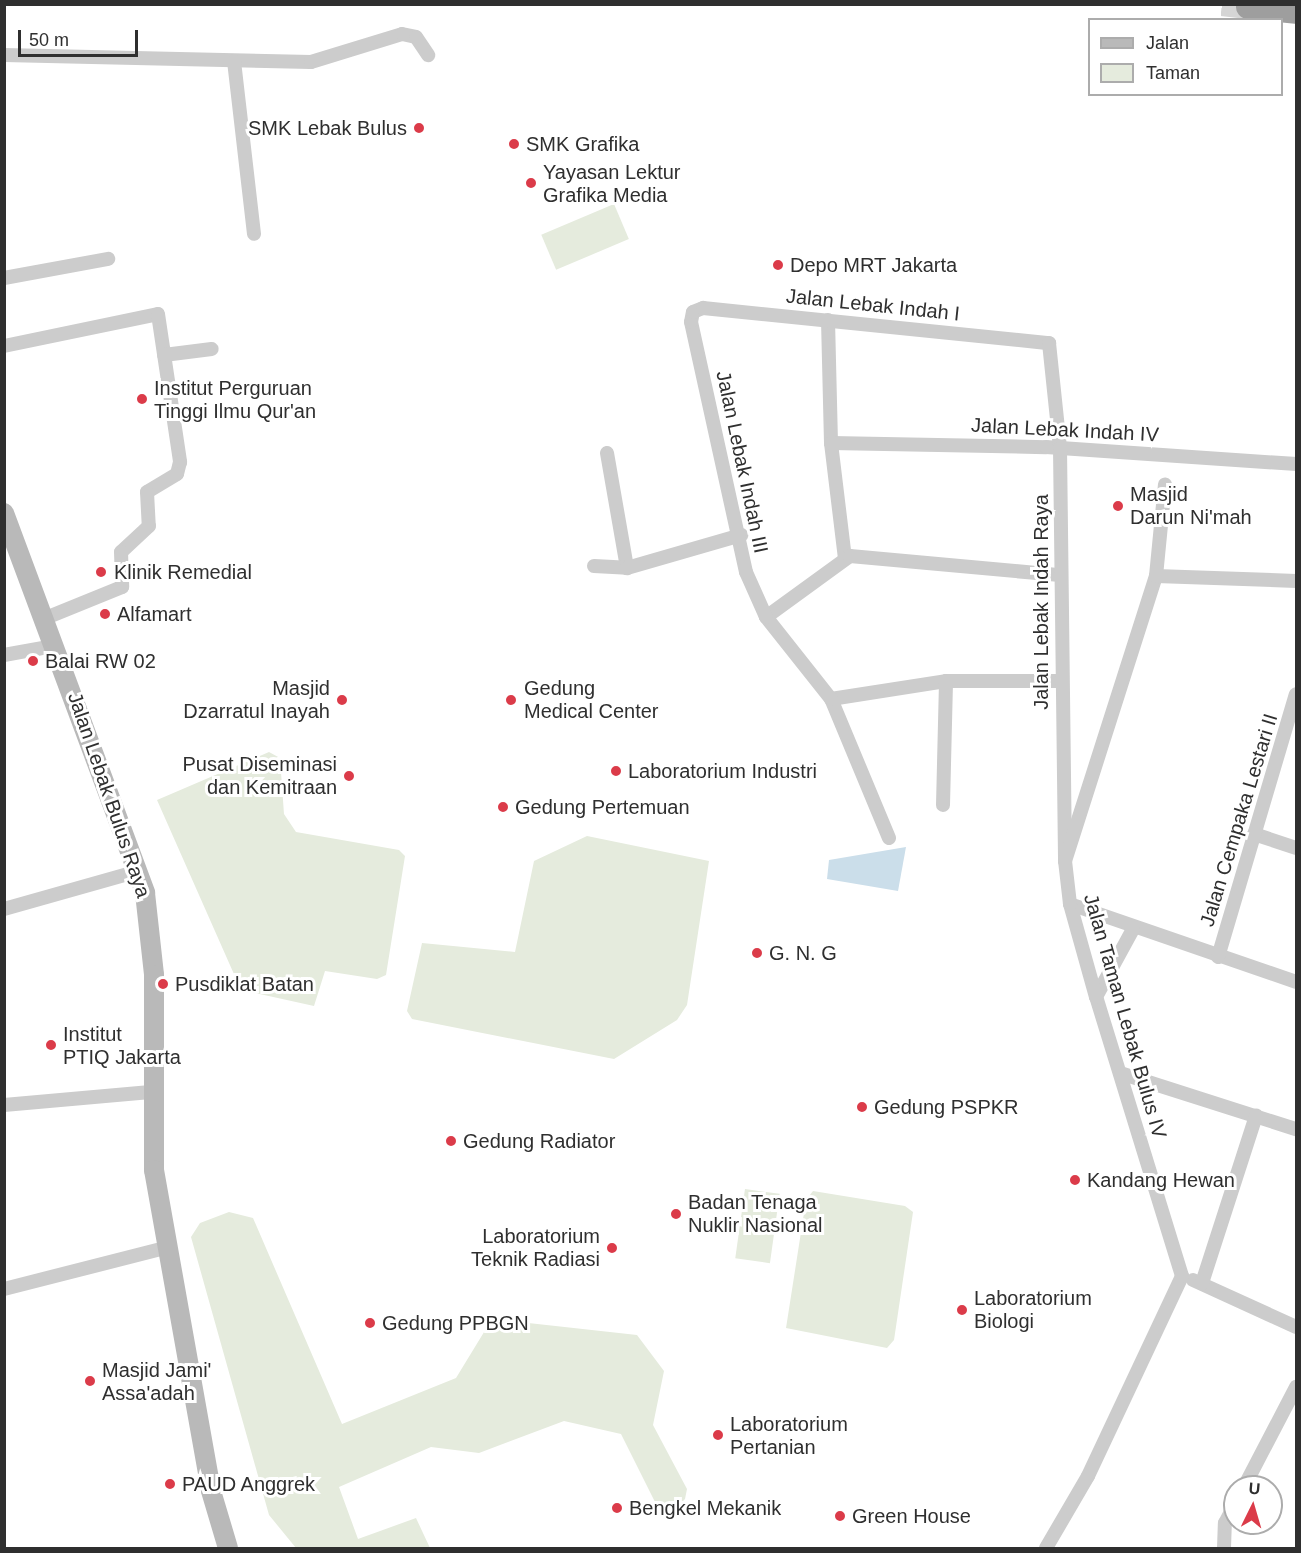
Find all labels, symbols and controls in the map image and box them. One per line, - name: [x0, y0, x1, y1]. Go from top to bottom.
- scale bar: [21, 18, 141, 56]
- legend: [1088, 18, 1283, 96]
- text: 50 m: [29, 30, 69, 50]
- text: Jalan: [1146, 33, 1189, 53]
- text: Taman: [1146, 63, 1200, 83]
- place label: SMK Lebak Bulus: [248, 116, 407, 140]
- marker: SMK Lebak Bulus: [412, 121, 426, 135]
- place label: SMK Grafika: [526, 132, 639, 156]
- marker: SMK Grafika: [507, 137, 521, 151]
- place label: Yayasan Lektur Grafika Media: [543, 160, 680, 207]
- marker: Yayasan Lektur Grafika Media: [524, 176, 538, 190]
- place label: Depo MRT Jakarta: [790, 253, 957, 277]
- marker: Depo MRT Jakarta: [771, 258, 785, 272]
- street label: Jalan Lebak Indah I: [785, 284, 961, 326]
- street label: Jalan Lebak Indah III: [711, 369, 773, 555]
- place label: Institut Perguruan Tinggi Ilmu Qur'an: [154, 376, 316, 423]
- marker: Institut Perguruan Tinggi Ilmu Qur'an: [135, 392, 149, 406]
- street label: Jalan Lebak Indah IV: [971, 413, 1159, 447]
- place label: Masjid Darun Ni'mah: [1130, 482, 1252, 529]
- street label: Jalan Lebak Indah Raya: [1029, 494, 1053, 710]
- marker: Masjid Darun Ni'mah: [1111, 499, 1125, 513]
- place label: Klinik Remedial: [114, 560, 252, 584]
- marker: Klinik Remedial: [92, 563, 110, 581]
- place label: Alfamart: [117, 602, 191, 626]
- marker: Alfamart: [98, 607, 112, 621]
- place label: Balai RW 02: [45, 649, 156, 673]
- marker: Balai RW 02: [26, 654, 40, 668]
- place label: Masjid Dzarratul Inayah: [183, 676, 330, 723]
- place label: Gedung Medical Center: [524, 676, 659, 723]
- street label: Jalan Lebak Bulus Raya: [63, 689, 155, 901]
- marker: Gedung Medical Center: [502, 691, 520, 709]
- marker: Masjid Dzarratul Inayah: [335, 693, 349, 707]
- street label: Jalan Cempaka Lestari II: [1195, 711, 1283, 929]
- place label: Pusat Diseminasi dan Kemitraan: [182, 752, 337, 799]
- place label: Laboratorium Industri: [628, 759, 817, 783]
- marker: Laboratorium Industri: [609, 764, 623, 778]
- marker: Pusat Diseminasi dan Kemitraan: [342, 769, 356, 783]
- place label: Gedung Pertemuan: [515, 795, 690, 819]
- marker: Gedung Pertemuan: [496, 800, 510, 814]
- street label: Jalan Taman Lebak Bulus IV: [1079, 891, 1171, 1141]
- place label: G. N. G: [769, 941, 837, 965]
- marker: G. N. G: [750, 946, 764, 960]
- place label: Pusdiklat Batan: [175, 972, 314, 996]
- marker: Pusdiklat Batan: [156, 977, 170, 991]
- place label: Institut PTIQ Jakarta: [63, 1022, 181, 1069]
- marker: Institut PTIQ Jakarta: [44, 1038, 58, 1052]
- place label: Gedung PSPKR: [874, 1095, 1019, 1119]
- marker: Gedung PSPKR: [855, 1100, 869, 1114]
- place label: Gedung Radiator: [463, 1129, 615, 1153]
- marker: Gedung Radiator: [444, 1134, 458, 1148]
- place label: Kandang Hewan: [1087, 1168, 1235, 1192]
- marker: Kandang Hewan: [1068, 1173, 1082, 1187]
- place label: Badan Tenaga Nuklir Nasional: [688, 1190, 822, 1237]
- marker: Badan Tenaga Nuklir Nasional: [669, 1207, 683, 1221]
- place label: Laboratorium Teknik Radiasi: [471, 1224, 600, 1271]
- marker: Laboratorium Teknik Radiasi: [605, 1241, 619, 1255]
- place label: Laboratorium Biologi: [974, 1286, 1092, 1333]
- marker: Laboratorium Biologi: [955, 1303, 969, 1317]
- place label: Gedung PPBGN: [382, 1311, 529, 1335]
- marker: Gedung PPBGN: [363, 1316, 377, 1330]
- place label: Masjid Jami' Assa'adah: [102, 1358, 211, 1405]
- marker: Masjid Jami' Assa'adah: [83, 1374, 97, 1388]
- place label: Laboratorium Pertanian: [730, 1412, 848, 1459]
- marker: Laboratorium Pertanian: [711, 1428, 725, 1442]
- place label: PAUD Anggrek: [182, 1472, 316, 1496]
- north arrow: [1223, 1475, 1283, 1535]
- marker: PAUD Anggrek: [163, 1477, 177, 1491]
- text: U: [1248, 1480, 1261, 1498]
- place label: Bengkel Mekanik: [629, 1496, 781, 1520]
- marker: Bengkel Mekanik: [610, 1501, 624, 1515]
- place label: Green House: [852, 1504, 971, 1528]
- marker: Green House: [833, 1509, 847, 1523]

